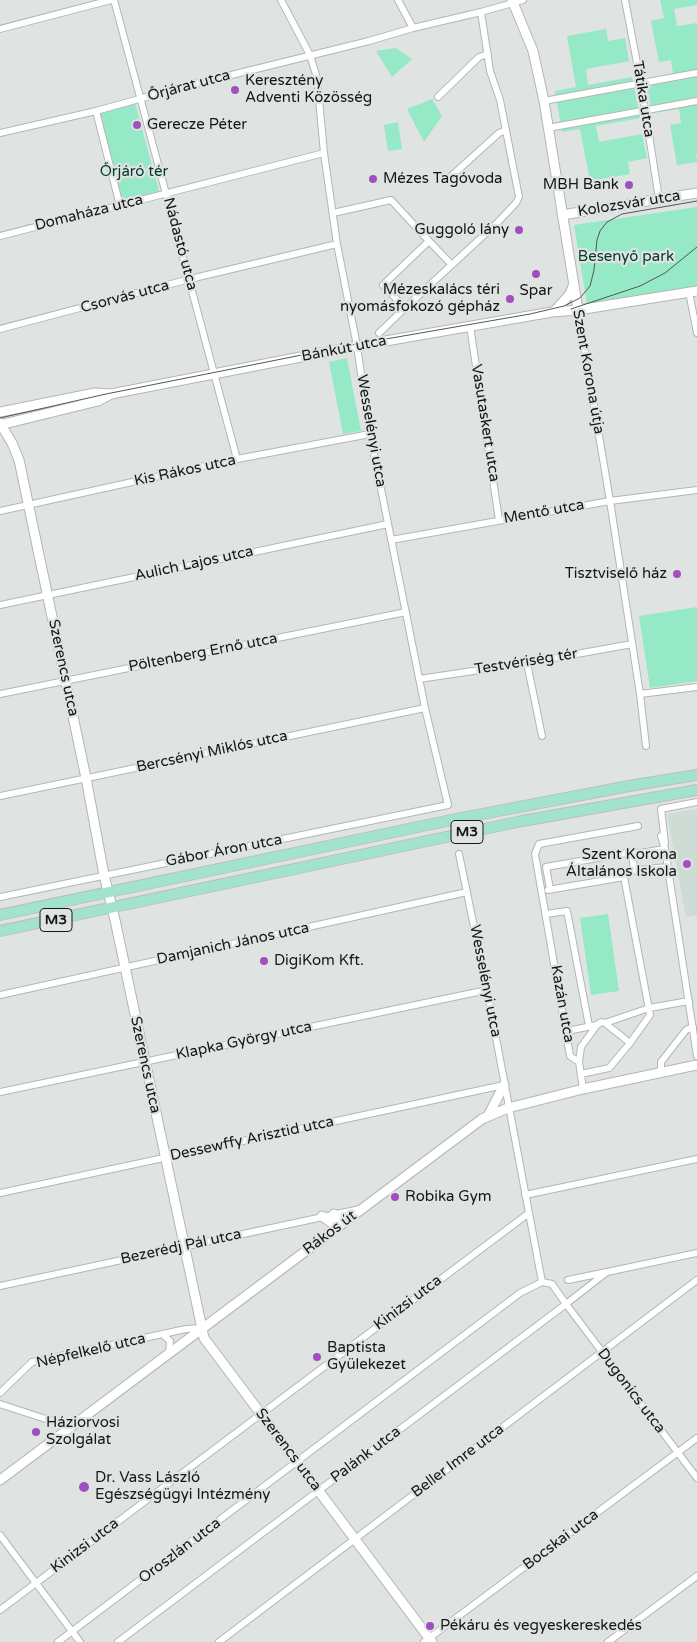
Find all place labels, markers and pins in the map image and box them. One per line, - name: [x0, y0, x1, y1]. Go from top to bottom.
- place label: Keresztény Adventi Közösség: [245, 72, 372, 107]
- marker: Keresztény Adventi Közösség: [229, 84, 241, 96]
- place label: Gerecze Péter: [147, 116, 247, 134]
- marker: Gerecze Péter: [131, 119, 143, 131]
- place label: Mézes Tagóvoda: [383, 170, 503, 188]
- marker: Mézes Tagóvoda: [367, 173, 379, 185]
- place label: MBH Bank: [543, 176, 619, 194]
- marker: MBH Bank: [623, 179, 635, 191]
- place label: Guggoló lány: [414, 221, 509, 239]
- marker: Guggoló lány: [513, 224, 525, 236]
- marker: Spar: [530, 268, 542, 280]
- place label: Mézeskalács téri nyomásfokozó gépház: [340, 281, 500, 316]
- place label: Spar: [520, 282, 552, 300]
- marker: Mézeskalács téri nyomásfokozó gépház: [504, 293, 516, 305]
- place label: Tisztviselő ház: [565, 565, 667, 583]
- marker: Tisztviselő ház: [671, 568, 683, 580]
- place label: Szent Korona Általános Iskola: [566, 846, 677, 881]
- marker: Szent Korona Általános Iskola: [681, 858, 693, 870]
- place label: DigiKom Kft.: [274, 952, 364, 970]
- marker: DigiKom Kft.: [258, 955, 270, 967]
- place label: Robika Gym: [405, 1188, 492, 1206]
- marker: Robika Gym: [389, 1191, 401, 1203]
- place label: Baptista Gyülekezet: [327, 1339, 406, 1374]
- marker: Baptista Gyülekezet: [311, 1351, 323, 1363]
- place label: Háziorvosi Szolgálat: [46, 1414, 120, 1449]
- marker: Háziorvosi Szolgálat: [30, 1426, 42, 1438]
- place label: Dr. Vass László Egészségügyi Intézmény: [95, 1469, 270, 1504]
- marker: Dr. Vass László Egészségügyi Intézmény: [77, 1480, 91, 1494]
- place label: Pékáru és vegyeskereskedés: [440, 1617, 642, 1635]
- marker: Pékáru és vegyeskereskedés: [424, 1620, 436, 1632]

